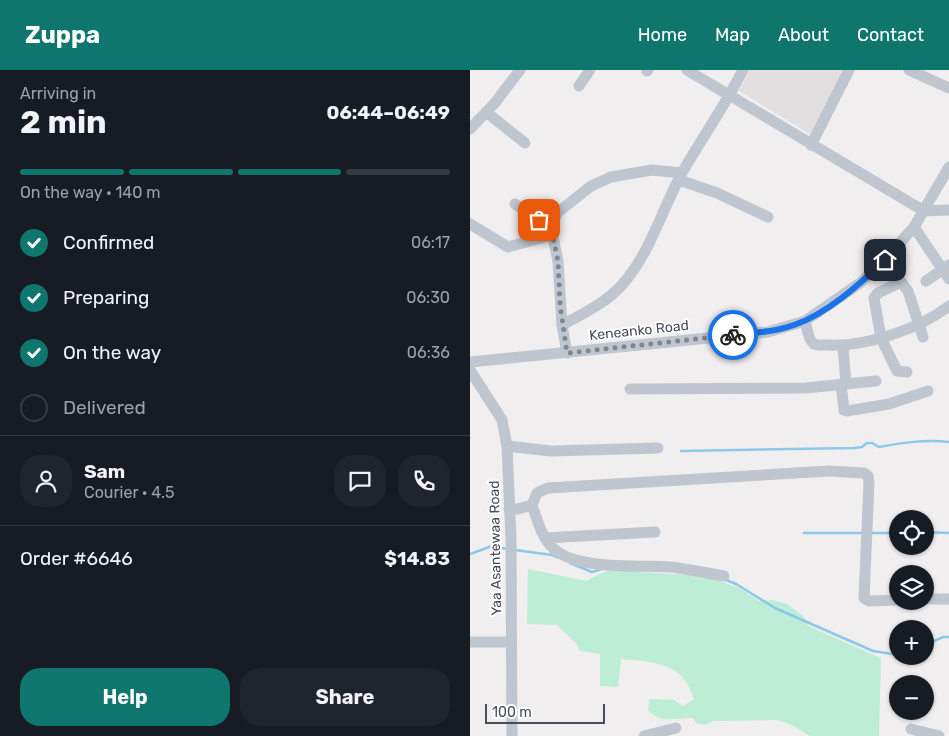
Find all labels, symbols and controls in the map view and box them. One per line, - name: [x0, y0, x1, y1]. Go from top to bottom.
- text: Zuppa: [25, 21, 100, 49]
- text: Home: [638, 24, 687, 46]
- text: Map: [715, 24, 750, 46]
- text: About: [778, 24, 829, 46]
- text: Contact: [857, 24, 924, 46]
- text: Arriving in: [20, 84, 96, 103]
- text: 06:44–06:49: [327, 101, 450, 124]
- text: 2 min: [20, 103, 107, 141]
- text: On the way · 140 m: [20, 183, 160, 202]
- pin: [518, 199, 560, 241]
- icon: bag: [525, 206, 553, 234]
- icon: check: [20, 229, 48, 257]
- text: Confirmed: [63, 231, 154, 254]
- text: 06:17: [411, 233, 450, 252]
- pin: [864, 239, 906, 281]
- icon: home: [871, 246, 899, 274]
- icon: check: [20, 284, 48, 312]
- text: Preparing: [63, 286, 149, 309]
- text: 06:30: [406, 288, 450, 307]
- courier: [708, 310, 758, 360]
- street label: Keneanko Road: [588, 317, 690, 344]
- icon: bike: [719, 321, 747, 349]
- icon: check: [20, 339, 48, 367]
- text: On the way: [63, 341, 161, 364]
- text: 06:36: [407, 343, 450, 362]
- text: Delivered: [63, 396, 146, 419]
- button: person: [20, 455, 72, 507]
- button: chat: [334, 455, 386, 507]
- button: phone: [398, 455, 450, 507]
- text: Sam: [84, 460, 125, 483]
- street label: Yaa Asantewaa Road: [486, 480, 505, 616]
- text: Courier · 4.5: [84, 483, 174, 502]
- map controls: [889, 510, 934, 720]
- button: locate: [889, 510, 934, 555]
- text: Order #6646: [20, 547, 133, 570]
- text: $14.83: [384, 547, 450, 570]
- button: layers: [889, 565, 934, 610]
- button: +: [889, 620, 934, 665]
- button: Help: [20, 668, 230, 726]
- button: Share: [240, 668, 450, 726]
- button: −: [889, 675, 934, 720]
- scale bar: [485, 701, 605, 724]
- text: 100 m: [492, 704, 532, 721]

